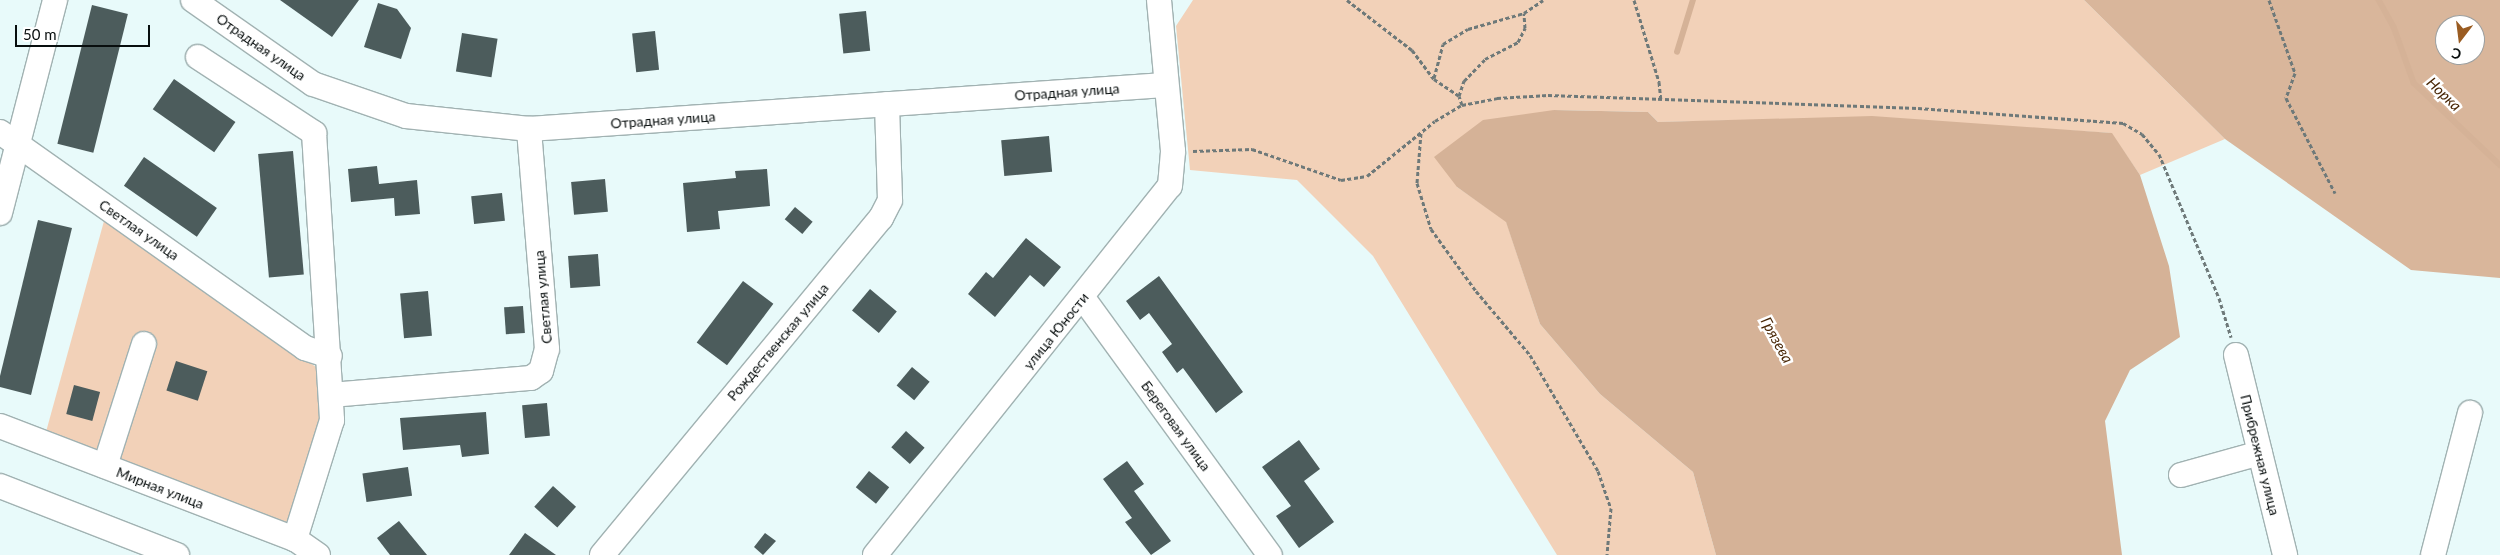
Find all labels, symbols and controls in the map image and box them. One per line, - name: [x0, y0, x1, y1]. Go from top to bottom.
- street label: Отрадная улица: [213, 10, 309, 84]
- scale bar: [18, 15, 152, 47]
- north arrow: [2435, 15, 2485, 65]
- text: 50 m: [23, 25, 57, 43]
- text: С: [2450, 45, 2463, 63]
- water label: Норка: [2423, 73, 2465, 115]
- street label: Отрадная улица: [1014, 80, 1120, 104]
- street label: Отрадная улица: [610, 108, 716, 132]
- street label: Светлая улица: [96, 196, 182, 264]
- street label: Светлая улица: [531, 250, 555, 344]
- street label: Рождественская улица: [724, 280, 832, 404]
- street label: улица Юности: [1020, 289, 1092, 373]
- water label: Грязева: [1757, 314, 1797, 366]
- street label: Береговая улица: [1138, 378, 1214, 474]
- street label: Прибрежная улица: [2237, 393, 2283, 517]
- street label: Мирная улица: [114, 464, 206, 512]

